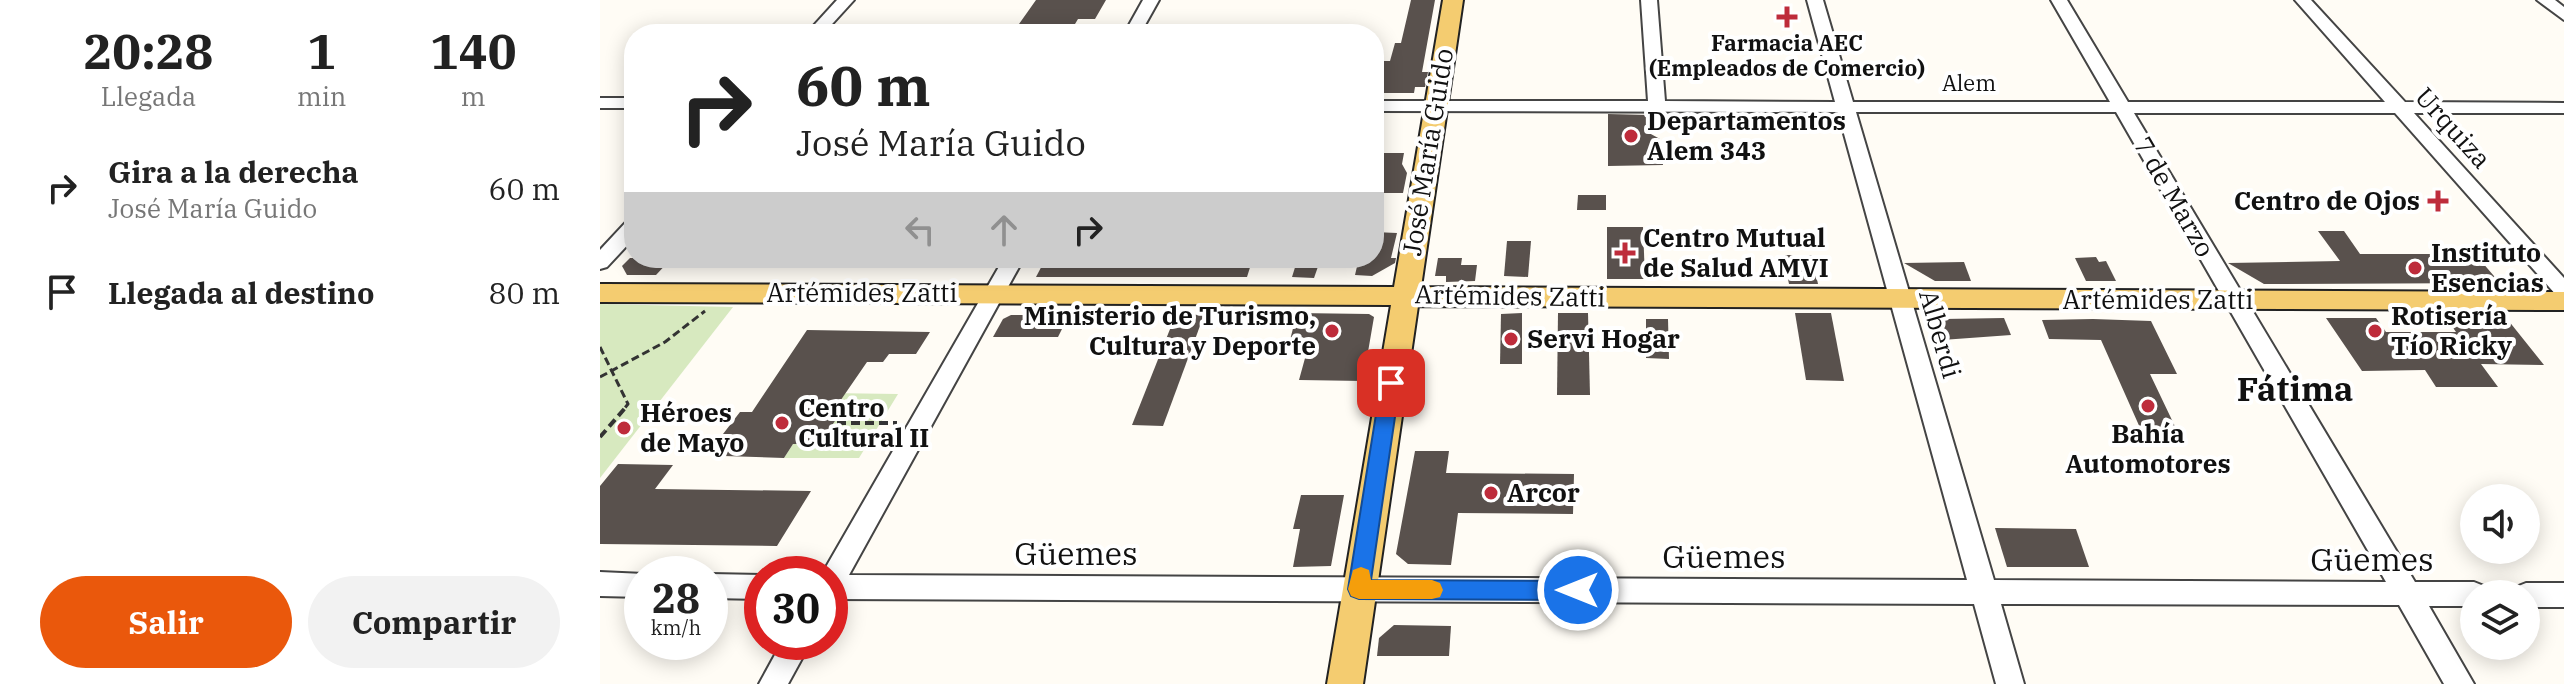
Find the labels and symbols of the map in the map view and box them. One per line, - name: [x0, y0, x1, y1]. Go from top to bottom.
- marker: Farmacia AEC (Empleados de Comercio): [1778, 8, 1796, 26]
- place label: Farmacia AEC (Empleados de Comercio): [1649, 28, 1925, 82]
- street label: José María Guido: [1394, 46, 1460, 258]
- street label: Alem: [1942, 68, 1996, 97]
- street label: Urquiza: [2408, 80, 2499, 175]
- place label: Departamentos Alem 343: [1647, 103, 1846, 167]
- marker: Departamentos Alem 343: [1622, 127, 1640, 145]
- street label: 7 de Marzo: [2127, 130, 2223, 263]
- place label: Centro de Ojos: [2234, 183, 2420, 217]
- marker: Centro de Ojos: [2427, 190, 2449, 212]
- place label: Centro Mutual de Salud AMVI: [1643, 220, 1829, 284]
- place label: Instituto Esencias: [2431, 235, 2544, 299]
- marker: Centro Mutual de Salud AMVI: [1614, 242, 1636, 264]
- marker: Instituto Esencias: [2406, 259, 2424, 277]
- street label: Artémides Zatti: [767, 275, 957, 309]
- street label: Artémides Zatti: [1414, 276, 1606, 314]
- street label: Artémides Zatti: [2063, 282, 2253, 316]
- street label: Alberdi: [1912, 285, 1970, 382]
- place label: Ministerio de Turismo, Cultura y Deporte: [1024, 298, 1316, 362]
- place label: Rotisería Tío Ricky: [2391, 298, 2512, 362]
- place label: Servi Hogar: [1527, 321, 1680, 355]
- marker: Ministerio de Turismo, Cultura y Deporte: [1323, 322, 1341, 340]
- marker: Rotisería Tío Ricky: [2366, 322, 2384, 340]
- marker: Servi Hogar: [1502, 330, 1520, 348]
- pin: [1357, 349, 1425, 417]
- district label: Fátima: [2237, 366, 2353, 410]
- place label: Centro Cultural II: [798, 390, 929, 454]
- place label: Héroes de Mayo: [640, 395, 744, 459]
- marker: Bahía Automotores: [2139, 397, 2157, 415]
- marker: Centro Cultural II: [773, 414, 791, 432]
- place label: Bahía Automotores: [2065, 416, 2231, 480]
- marker: Héroes de Mayo: [615, 419, 633, 437]
- place label: Arcor: [1507, 475, 1580, 509]
- marker: Arcor: [1482, 484, 1500, 502]
- street label: Güemes: [1014, 532, 1138, 574]
- street label: Güemes: [1662, 535, 1786, 577]
- street label: Güemes: [2310, 538, 2434, 580]
- position arrow: [1536, 548, 1620, 632]
- speed limit sign: 30: [744, 556, 848, 660]

